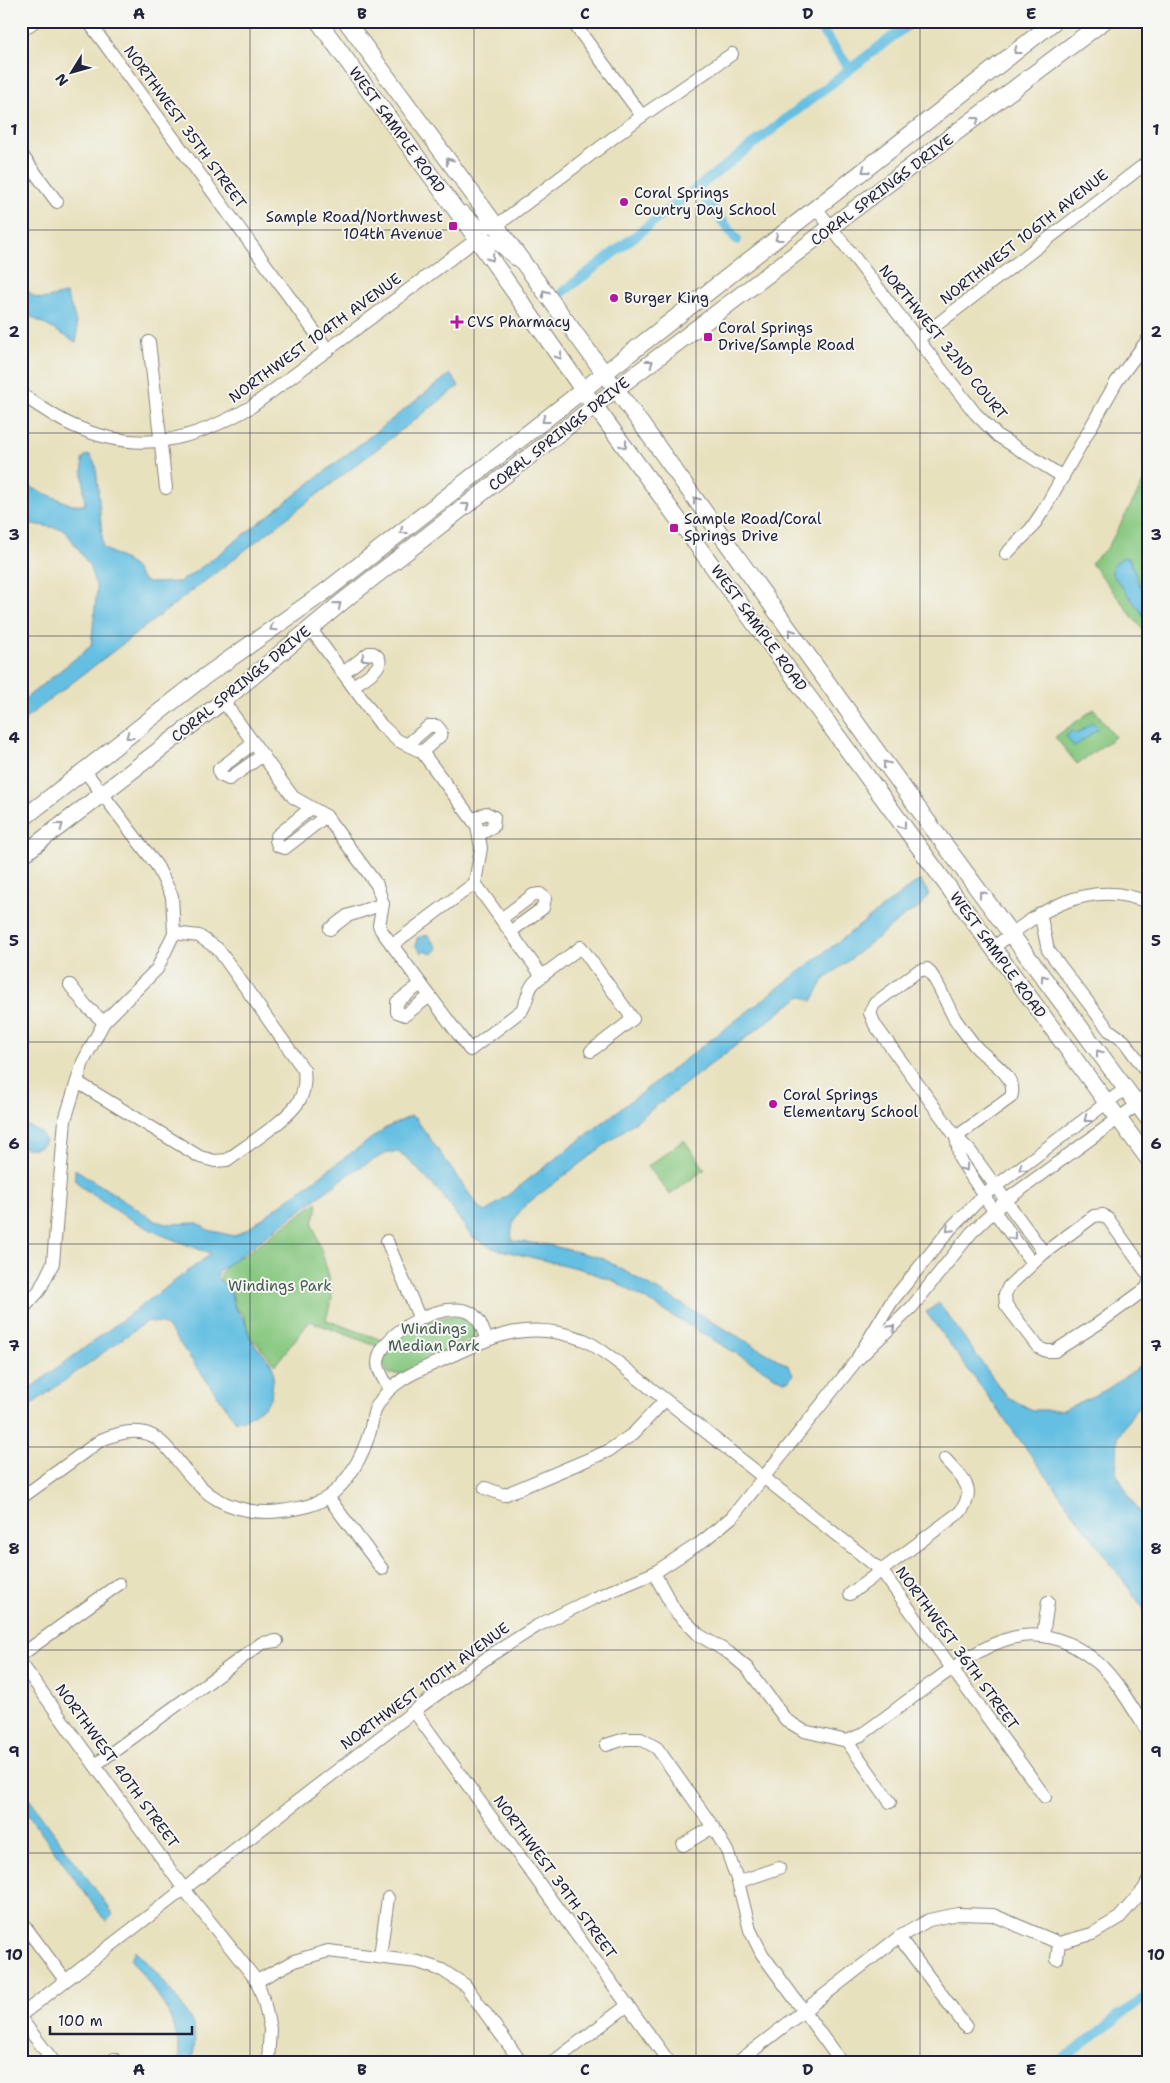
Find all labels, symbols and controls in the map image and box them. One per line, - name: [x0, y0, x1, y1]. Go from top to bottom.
- text: A: [133, 3, 145, 24]
- text: B: [357, 3, 367, 24]
- text: C: [580, 3, 590, 24]
- text: D: [802, 3, 814, 24]
- text: E: [1026, 3, 1036, 24]
- street label: NORTHWEST 35TH STREET: [119, 42, 251, 212]
- one-way arrow: [1014, 46, 1023, 54]
- north arrow: [48, 48, 98, 98]
- street label: WEST SAMPLE ROAD: [344, 63, 450, 197]
- text: N: [51, 70, 72, 90]
- one-way arrow: [970, 116, 979, 125]
- text: 1: [10, 119, 18, 140]
- text: 1: [1152, 119, 1160, 140]
- street label: CORAL SPRINGS DRIVE: [806, 130, 958, 250]
- one-way arrow: [446, 158, 455, 167]
- one-way arrow: [862, 165, 871, 173]
- street label: NORTHWEST 106TH AVENUE: [936, 165, 1112, 309]
- place label: Coral Springs Country Day School: [634, 183, 776, 220]
- marker: Coral Springs Country Day School: [618, 196, 630, 208]
- place label: Sample Road/Northwest 104th Avenue: [266, 207, 443, 244]
- marker: Sample Road/Northwest 104th Avenue: [447, 220, 459, 232]
- one-way arrow: [775, 233, 784, 241]
- one-way arrow: [485, 253, 494, 262]
- street label: NORTHWEST 32ND COURT: [874, 260, 1012, 424]
- street label: NORTHWEST 104TH AVENUE: [225, 269, 405, 407]
- place label: Burger King: [624, 288, 709, 308]
- one-way arrow: [542, 289, 551, 298]
- marker: Burger King: [608, 292, 620, 304]
- place label: CVS Pharmacy: [467, 312, 570, 332]
- marker: CVS Pharmacy: [451, 316, 463, 328]
- place label: Coral Springs Drive/Sample Road: [718, 318, 855, 355]
- text: 2: [8, 321, 20, 342]
- text: 2: [1150, 321, 1162, 342]
- marker: Coral Springs Drive/Sample Road: [702, 331, 714, 343]
- one-way arrow: [553, 350, 562, 360]
- one-way arrow: [644, 361, 653, 369]
- street label: CORAL SPRINGS DRIVE: [484, 373, 634, 495]
- one-way arrow: [541, 414, 551, 423]
- one-way arrow: [618, 439, 627, 449]
- one-way arrow: [693, 496, 702, 506]
- one-way arrow: [460, 503, 470, 512]
- place label: Sample Road/Coral Springs Drive: [684, 509, 822, 546]
- marker: Sample Road/Coral Springs Drive: [668, 522, 680, 534]
- text: 3: [8, 524, 20, 545]
- text: 3: [1150, 524, 1162, 545]
- one-way arrow: [399, 525, 409, 534]
- street label: WEST SAMPLE ROAD: [706, 561, 812, 695]
- one-way arrow: [332, 602, 341, 611]
- street label: CORAL SPRINGS DRIVE: [167, 621, 315, 747]
- one-way arrow: [269, 622, 279, 631]
- one-way arrow: [788, 628, 797, 638]
- one-way arrow: [360, 652, 370, 661]
- text: 4: [8, 727, 20, 748]
- text: 4: [1150, 727, 1162, 748]
- one-way arrow: [126, 730, 135, 738]
- one-way arrow: [883, 760, 892, 769]
- one-way arrow: [897, 820, 906, 830]
- one-way arrow: [54, 824, 63, 832]
- street label: WEST SAMPLE ROAD: [945, 888, 1051, 1022]
- one-way arrow: [980, 891, 988, 900]
- text: 5: [9, 930, 19, 951]
- text: 5: [1151, 930, 1161, 951]
- one-way arrow: [1041, 974, 1050, 984]
- one-way arrow: [1096, 1049, 1105, 1059]
- place label: Coral Springs Elementary School: [783, 1085, 919, 1122]
- marker: Coral Springs Elementary School: [767, 1098, 779, 1110]
- one-way arrow: [1083, 1113, 1093, 1122]
- text: 6: [8, 1133, 20, 1154]
- text: 6: [1150, 1133, 1162, 1154]
- one-way arrow: [959, 1162, 968, 1172]
- one-way arrow: [1018, 1162, 1028, 1171]
- one-way arrow: [946, 1223, 955, 1232]
- one-way arrow: [1007, 1231, 1016, 1241]
- park label: Windings Park: [228, 1276, 332, 1296]
- park label: Windings Median Park: [388, 1319, 480, 1356]
- one-way arrow: [886, 1325, 895, 1334]
- text: 7: [8, 1335, 20, 1356]
- text: 7: [1150, 1335, 1162, 1356]
- text: 8: [8, 1538, 20, 1559]
- text: 8: [1150, 1538, 1162, 1559]
- street label: NORTHWEST 36TH STREET: [891, 1562, 1023, 1734]
- street label: NORTHWEST 110TH AVENUE: [336, 1618, 514, 1754]
- street label: NORTHWEST 40TH STREET: [51, 1680, 183, 1852]
- text: 9: [8, 1741, 20, 1762]
- text: 9: [1150, 1741, 1162, 1762]
- street label: NORTHWEST 39TH STREET: [489, 1791, 621, 1963]
- text: 10: [5, 1944, 23, 1965]
- text: 10: [1147, 1944, 1165, 1965]
- scale bar: [50, 2003, 192, 2035]
- text: 100 m: [58, 2011, 103, 2031]
- text: A: [133, 2059, 145, 2080]
- text: B: [357, 2059, 367, 2080]
- text: C: [580, 2059, 590, 2080]
- text: D: [802, 2059, 814, 2080]
- text: E: [1026, 2059, 1036, 2080]

